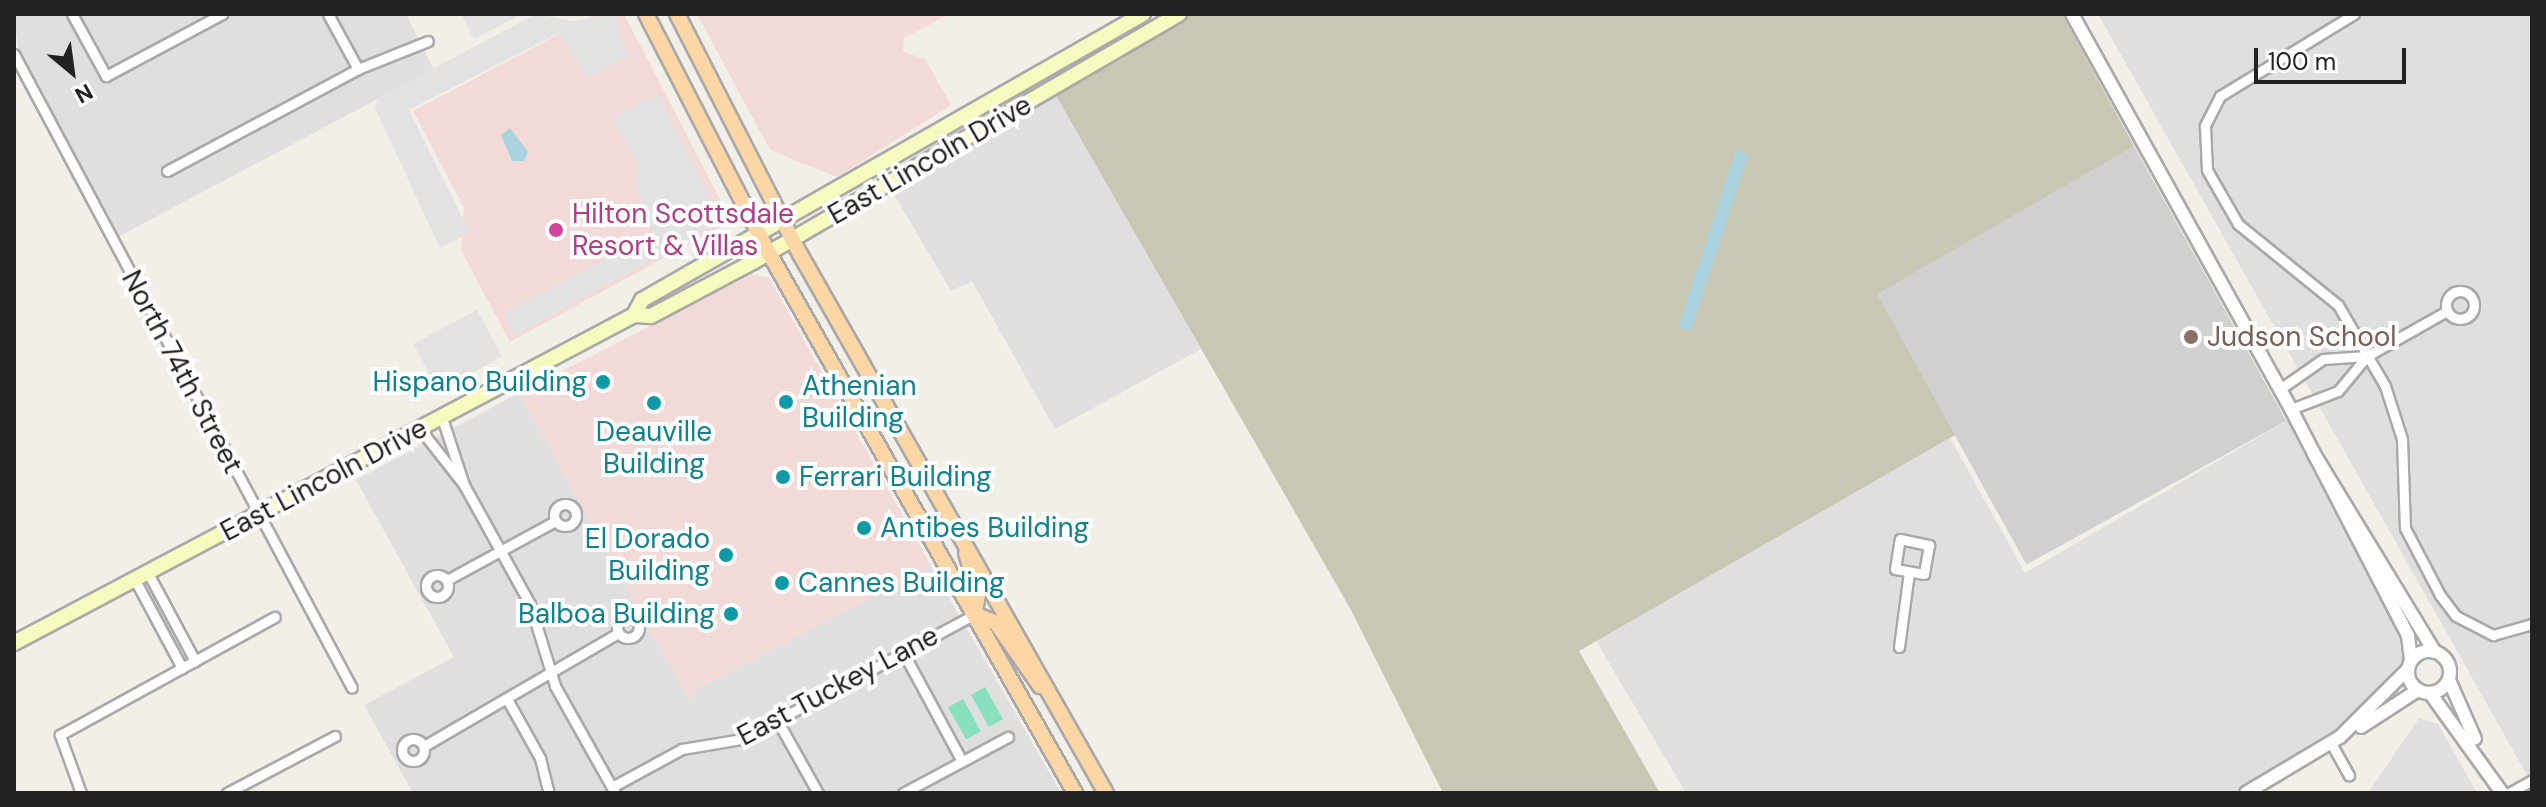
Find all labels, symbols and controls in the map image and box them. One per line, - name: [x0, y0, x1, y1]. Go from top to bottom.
- north arrow: [32, 32, 112, 112]
- scale bar: [2258, 32, 2410, 82]
- text: 100 m: [2268, 46, 2336, 77]
- text: N: [70, 77, 98, 110]
- street label: East Lincoln Drive: [822, 88, 1038, 232]
- place label: Hilton Scottsdale Resort & Villas: [572, 197, 794, 263]
- marker: Hilton Scottsdale Resort & Villas: [547, 221, 565, 239]
- street label: North 74th Street: [114, 265, 250, 479]
- place label: Judson School: [2207, 320, 2397, 354]
- marker: Judson School: [2182, 328, 2200, 346]
- place label: Hispano Building: [372, 365, 587, 399]
- place label: Athenian Building: [802, 369, 916, 435]
- marker: Hispano Building: [594, 373, 612, 391]
- marker: Athenian Building: [777, 393, 795, 411]
- marker: Deauville Building: [645, 394, 663, 412]
- street label: East Lincoln Drive: [215, 411, 433, 549]
- place label: Deauville Building: [596, 415, 712, 481]
- place label: Ferrari Building: [799, 460, 992, 494]
- marker: Ferrari Building: [774, 468, 792, 486]
- place label: Antibes Building: [880, 511, 1089, 545]
- marker: Antibes Building: [855, 519, 873, 537]
- place label: El Dorado Building: [585, 522, 710, 588]
- marker: El Dorado Building: [717, 546, 735, 564]
- place label: Cannes Building: [798, 566, 1005, 600]
- marker: Cannes Building: [773, 574, 791, 592]
- place label: Balboa Building: [518, 597, 715, 631]
- marker: Balboa Building: [722, 605, 740, 623]
- street label: East Tuckey Lane: [732, 619, 944, 753]

